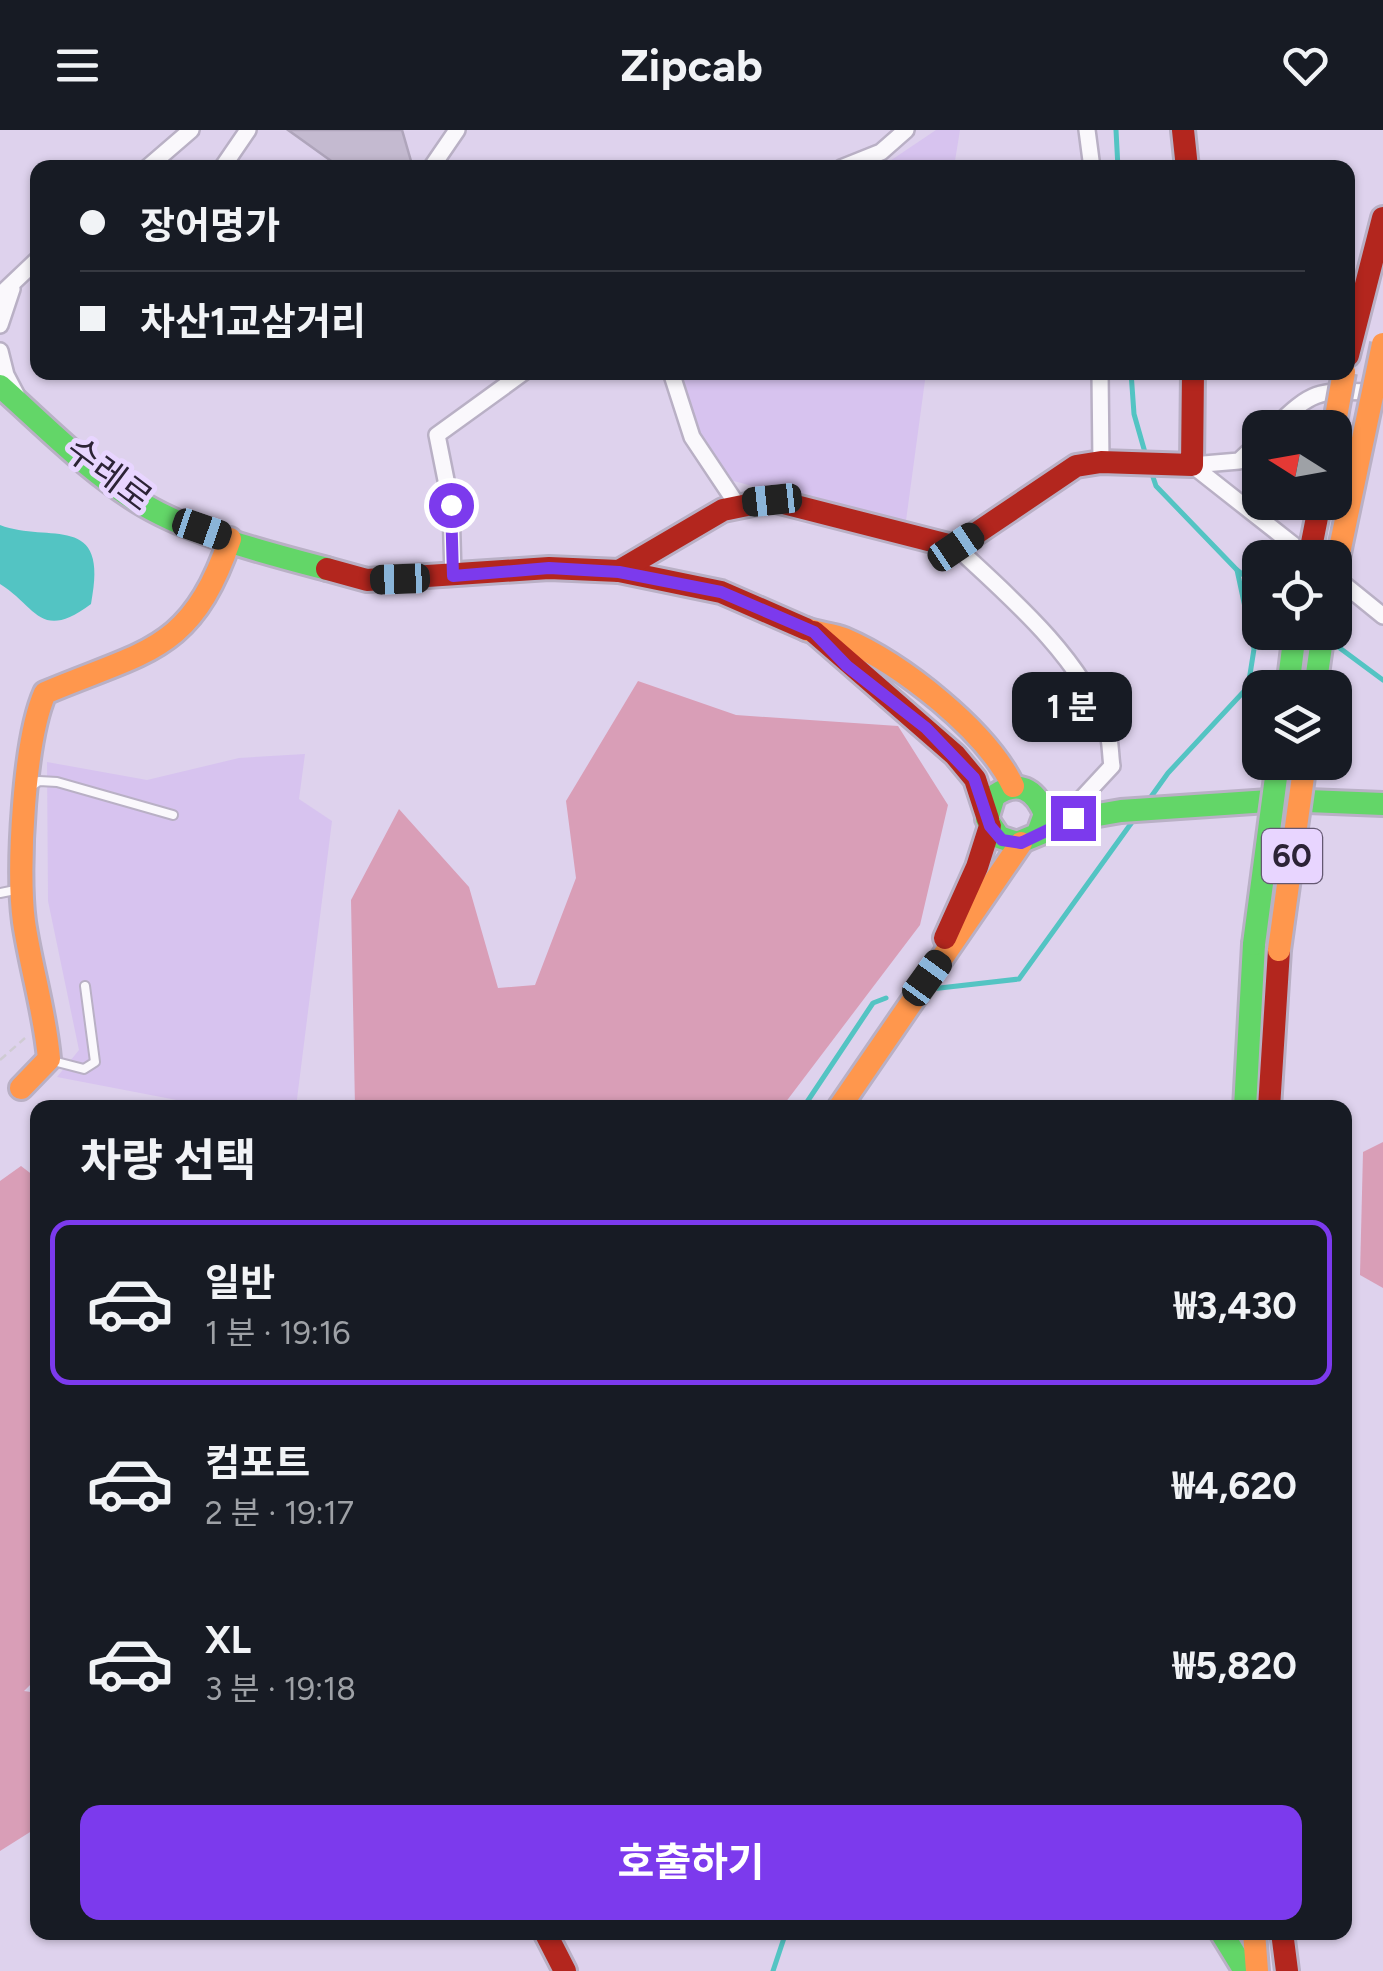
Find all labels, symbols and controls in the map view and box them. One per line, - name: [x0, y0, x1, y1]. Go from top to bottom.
- icon: menu: [50, 38, 105, 93]
- text: Zipcab: [620, 38, 763, 92]
- icon: heart: [1278, 38, 1333, 93]
- text: 장어명가: [140, 203, 280, 249]
- text: 차산1교삼거리: [140, 299, 366, 345]
- north arrow: [1242, 410, 1352, 520]
- map controls: [1242, 410, 1352, 780]
- street label: 수레로: [58, 428, 160, 520]
- car: [741, 482, 803, 518]
- route start: [429, 483, 474, 528]
- car: [169, 505, 235, 553]
- car: [923, 518, 989, 576]
- button: locate: [1242, 540, 1352, 650]
- car: [369, 563, 431, 595]
- button: layers: [1242, 670, 1352, 780]
- callout: 1 분: [1013, 673, 1133, 743]
- text: 1 분: [1047, 688, 1097, 726]
- route end: [1051, 796, 1096, 841]
- road number: 60: [1262, 829, 1322, 883]
- car: [897, 945, 957, 1011]
- text: 차량 선택: [80, 1133, 256, 1187]
- icon: car: [85, 1258, 175, 1348]
- text: 일반: [205, 1260, 275, 1306]
- text: ₩3,430: [1174, 1283, 1297, 1329]
- text: 1 분 · 19:16: [205, 1314, 350, 1352]
- icon: car: [85, 1438, 175, 1528]
- text: 컴포트: [205, 1440, 310, 1486]
- text: ₩4,620: [1172, 1463, 1297, 1509]
- text: 2 분 · 19:17: [205, 1494, 354, 1532]
- text: XL: [205, 1617, 251, 1663]
- icon: car: [85, 1618, 175, 1708]
- text: ₩5,820: [1173, 1643, 1297, 1689]
- text: 3 분 · 19:18: [205, 1670, 356, 1708]
- button: 호출하기: [80, 1805, 1302, 1920]

